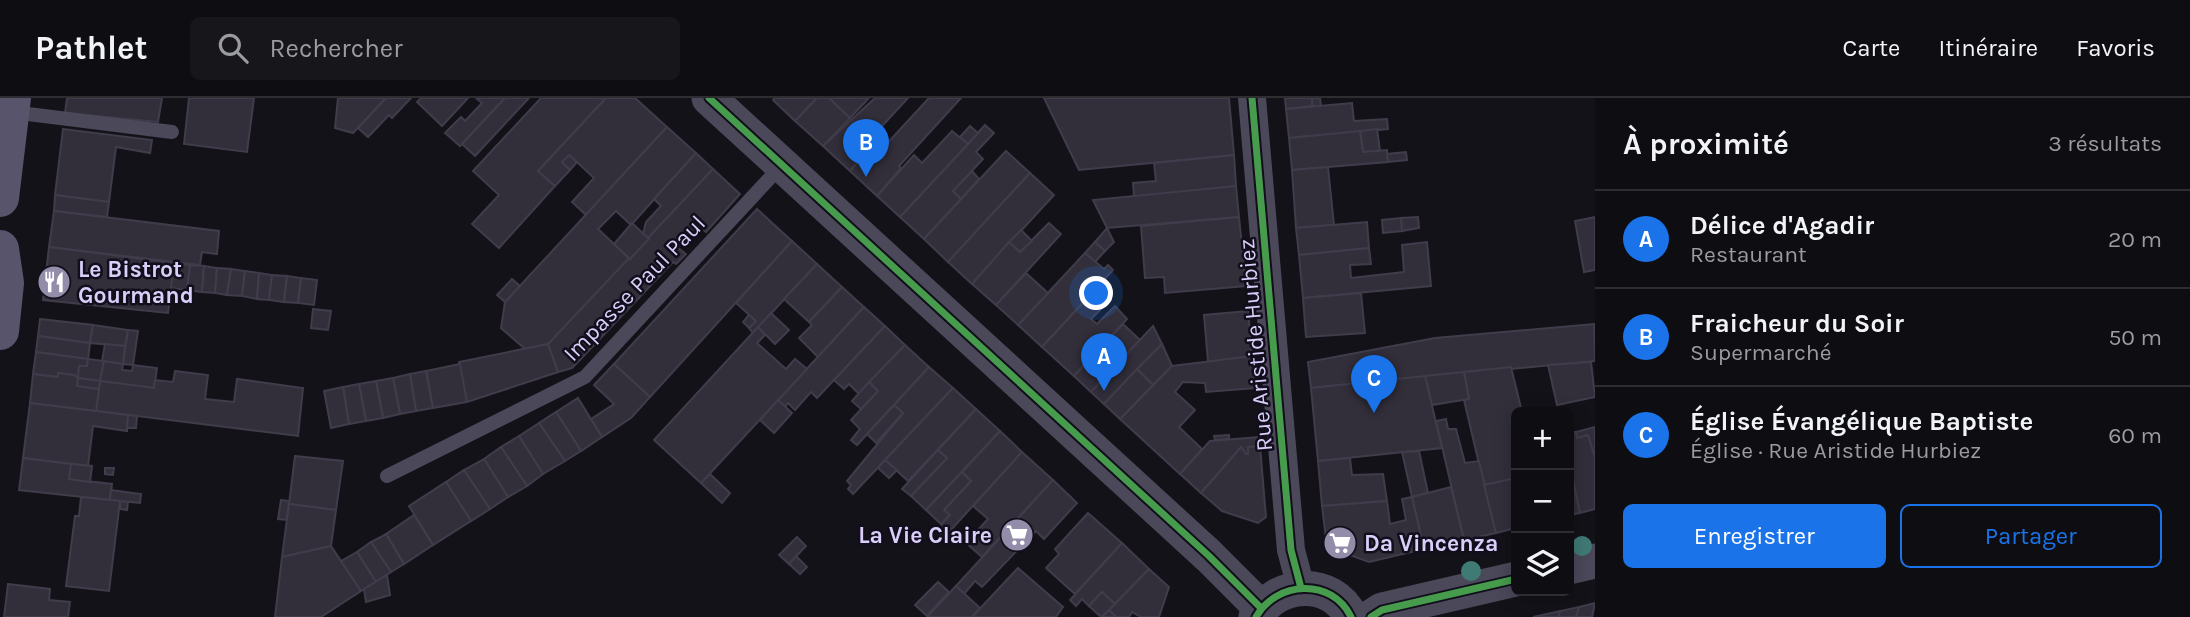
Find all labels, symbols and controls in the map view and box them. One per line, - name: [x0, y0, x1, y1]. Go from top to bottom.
- search box: [190, 17, 680, 80]
- text: Pathlet: [35, 29, 148, 67]
- icon: search: [214, 29, 252, 67]
- text: Rechercher: [270, 33, 403, 64]
- text: Carte: [1842, 34, 1900, 62]
- text: Itinéraire: [1938, 34, 2038, 62]
- text: Favoris: [2076, 34, 2155, 62]
- pin: B: [843, 119, 889, 177]
- text: À proximité: [1623, 126, 1789, 162]
- text: 3 résultats: [2048, 130, 2162, 157]
- street label: Impasse Paul Paul: [558, 210, 711, 367]
- text: Délice d'Agadir: [1690, 210, 1874, 241]
- text: A: [1639, 226, 1653, 253]
- text: 20 m: [2108, 226, 2162, 253]
- street label: Rue Aristide Hurbiez: [1233, 238, 1278, 452]
- text: Restaurant: [1690, 241, 1807, 268]
- place label: Le Bistrot Gourmand: [78, 256, 194, 309]
- restaurant icon: Le Bistrot Gourmand: [35, 263, 73, 301]
- your location: [1079, 276, 1113, 310]
- text: Fraicheur du Soir: [1690, 308, 1904, 339]
- text: B: [1639, 324, 1653, 351]
- text: 50 m: [2108, 324, 2162, 351]
- pin: A: [1081, 333, 1127, 391]
- text: Supermarché: [1690, 339, 1831, 366]
- pin: C: [1351, 355, 1397, 413]
- text: Église Évangélique Baptiste: [1690, 406, 2033, 437]
- map controls: [1511, 407, 1574, 596]
- button: +: [1511, 407, 1574, 470]
- text: C: [1639, 422, 1653, 449]
- text: 60 m: [2108, 422, 2162, 449]
- text: Église · Rue Aristide Hurbiez: [1690, 437, 1981, 464]
- button: −: [1511, 470, 1574, 533]
- button: Enregistrer: [1623, 504, 1886, 568]
- button: Partager: [1900, 504, 2162, 568]
- supermarket icon: La Vie Claire: [998, 516, 1036, 554]
- place label: La Vie Claire: [858, 522, 992, 549]
- supermarket icon: Da Vincenza: [1321, 524, 1359, 562]
- place label: Da Vincenza: [1364, 530, 1498, 557]
- button: layers: [1511, 533, 1574, 596]

